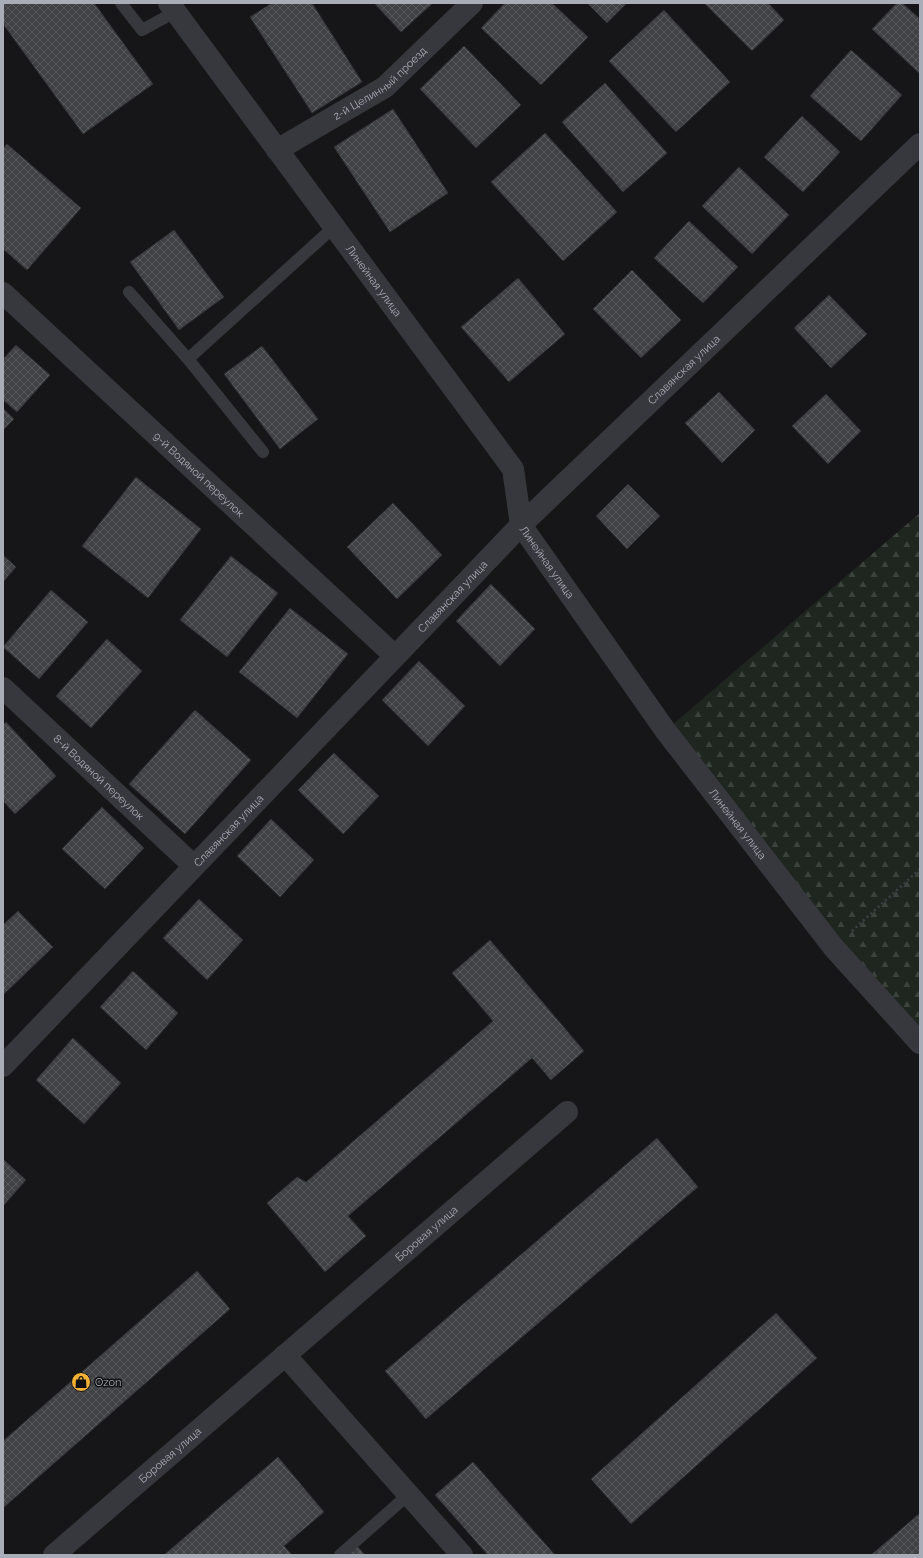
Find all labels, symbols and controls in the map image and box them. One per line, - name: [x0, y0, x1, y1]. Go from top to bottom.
- street label: 2-й Целинный проезд: [331, 44, 430, 122]
- street label: Линейная улица: [343, 242, 405, 319]
- street label: Славянская улица: [645, 332, 723, 407]
- street label: 9-й Водяной переулок: [151, 429, 247, 520]
- street label: Линейная улица: [517, 523, 577, 601]
- street label: Славянская улица: [415, 558, 490, 635]
- street label: 8-й Водяной переулок: [51, 732, 147, 823]
- street label: Линейная улица: [706, 786, 769, 862]
- street label: Славянская улица: [191, 792, 266, 869]
- street label: Боровая улица: [392, 1203, 460, 1264]
- shop icon: Ozon: [70, 1371, 92, 1393]
- place label: Ozon: [95, 1376, 122, 1389]
- street label: Боровая улица: [136, 1424, 204, 1486]

